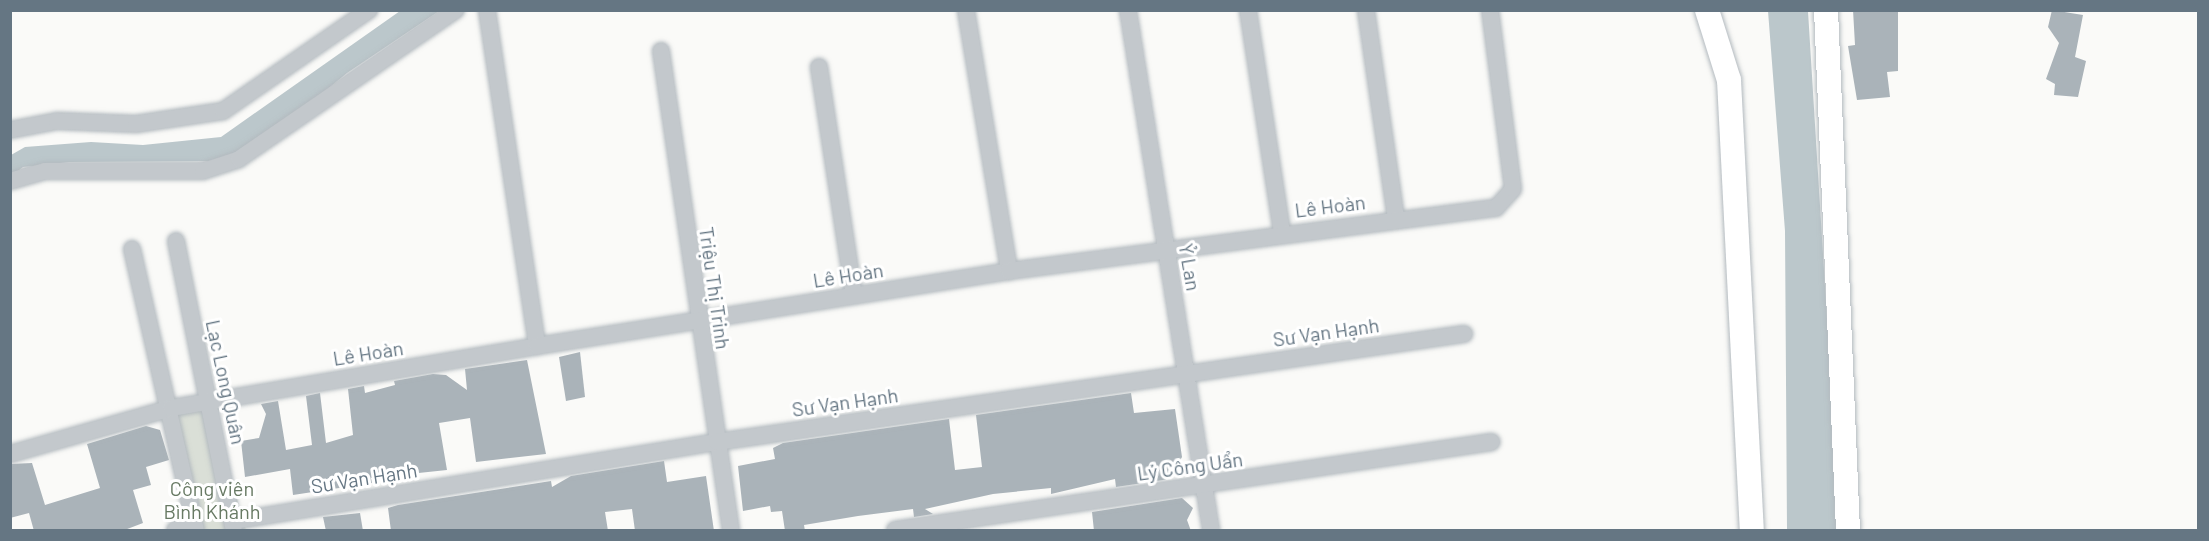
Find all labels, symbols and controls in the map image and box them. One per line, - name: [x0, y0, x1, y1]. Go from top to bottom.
- street label: Lê Hoàn: [1293, 190, 1367, 222]
- street label: Triệu Thị Trinh: [695, 225, 735, 351]
- street label: Ỷ Lan: [1174, 241, 1206, 293]
- street label: Lê Hoàn: [811, 258, 885, 292]
- street label: Sư Vạn Hạnh: [1271, 313, 1381, 351]
- street label: Lạc Long Quân: [201, 318, 251, 446]
- street label: Lê Hoàn: [331, 336, 405, 370]
- street label: Sư Vạn Hạnh: [790, 383, 900, 421]
- street label: Lý Công Uẩn: [1136, 447, 1244, 485]
- street label: Sư Vạn Hạnh: [309, 458, 419, 498]
- park label: Công viên Bình Khánh: [163, 476, 261, 523]

